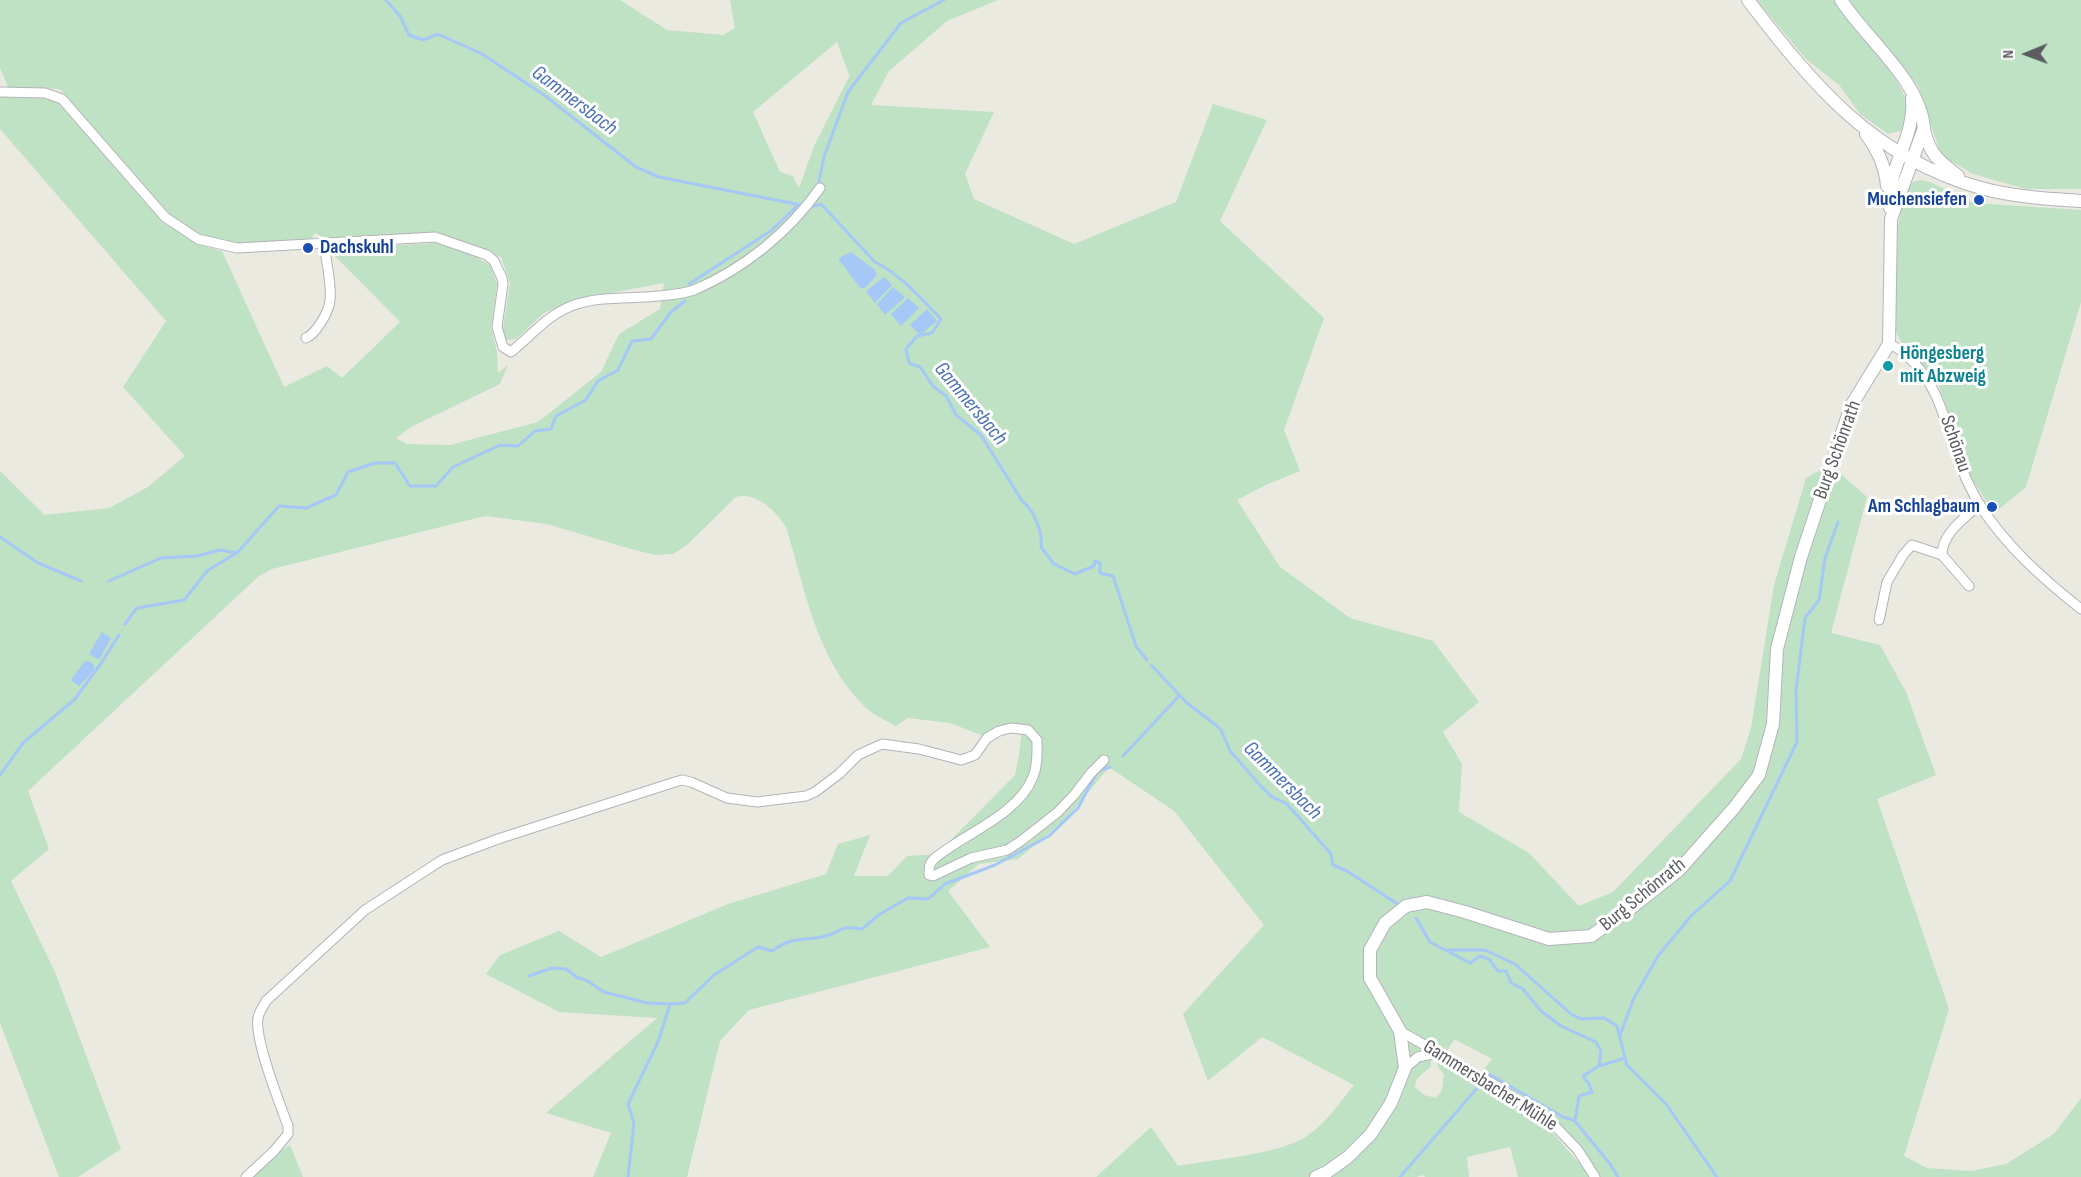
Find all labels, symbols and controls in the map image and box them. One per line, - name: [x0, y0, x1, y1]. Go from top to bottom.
- north arrow: [1997, 24, 2057, 84]
- text: N: [1999, 50, 2018, 59]
- water label: Gammersbach: [526, 61, 622, 141]
- place label: Muchensiefen: [1867, 188, 1967, 212]
- marker: Muchensiefen: [1972, 193, 1986, 207]
- place label: Dachskuhl: [320, 236, 394, 260]
- marker: Dachskuhl: [301, 241, 315, 255]
- place label: Höngesberg mit Abzweig: [1900, 342, 1986, 389]
- water label: Gammersbach: [928, 357, 1012, 451]
- marker: Höngesberg mit Abzweig: [1881, 359, 1895, 373]
- street label: Burg Schönrath: [1809, 397, 1867, 503]
- street label: Schönau: [1934, 413, 1976, 475]
- place label: Am Schlagbaum: [1868, 495, 1980, 519]
- marker: Am Schlagbaum: [1985, 500, 1999, 514]
- water label: Gammersbach: [1238, 737, 1326, 825]
- street label: Burg Schönrath: [1595, 853, 1691, 937]
- street label: Gammersbacher Mühle: [1418, 1035, 1562, 1137]

